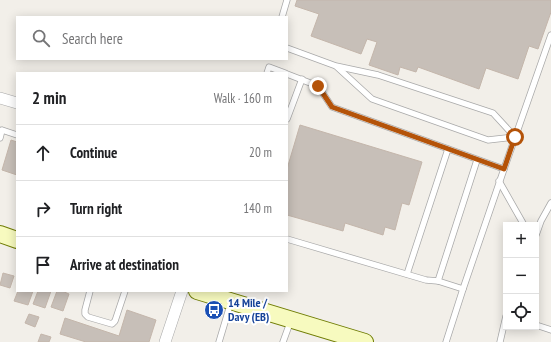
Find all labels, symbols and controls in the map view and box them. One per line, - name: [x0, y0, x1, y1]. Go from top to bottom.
- search box: [16, 16, 288, 60]
- icon: search: [30, 27, 52, 49]
- text: Search here: [62, 29, 123, 48]
- route end: [309, 77, 327, 95]
- text: 2 min: [32, 87, 66, 109]
- text: Walk · 160 m: [214, 90, 272, 107]
- route start: [506, 128, 524, 146]
- icon: ahead: [32, 142, 54, 164]
- text: Continue: [70, 143, 117, 162]
- text: 20 m: [249, 144, 272, 161]
- icon: right: [32, 198, 54, 220]
- text: Turn right: [70, 199, 122, 218]
- text: 140 m: [243, 200, 272, 217]
- map controls: [503, 222, 539, 330]
- button: +: [503, 222, 539, 258]
- icon: arrive: [32, 254, 54, 276]
- text: Arrive at destination: [70, 255, 179, 274]
- button: −: [503, 258, 539, 294]
- button: locate: [503, 294, 539, 330]
- place label: 14 Mile / Davy (EB): [228, 295, 269, 324]
- bus stop icon: 14 Mile / Davy (EB): [203, 299, 225, 321]

